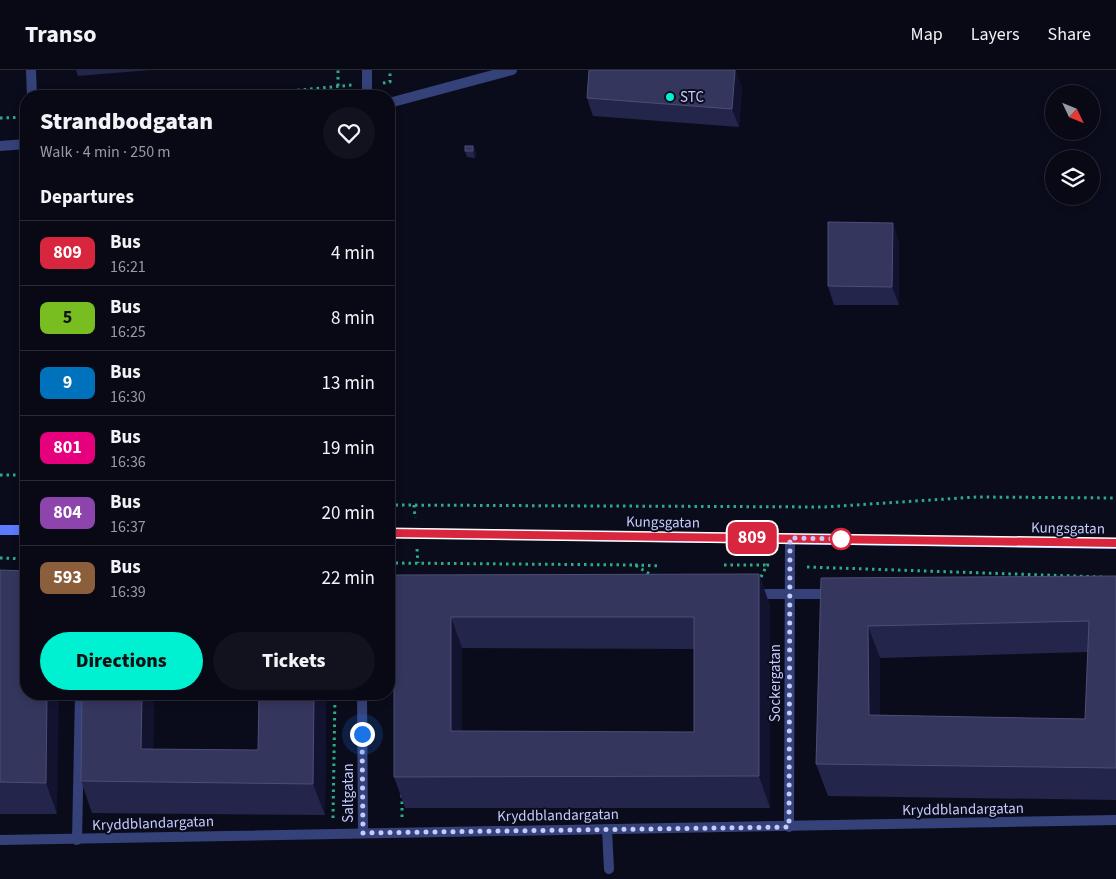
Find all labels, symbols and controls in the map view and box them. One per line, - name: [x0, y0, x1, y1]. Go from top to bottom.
- text: Transo: [25, 17, 97, 52]
- text: Map: [911, 22, 943, 47]
- text: Layers: [971, 22, 1020, 47]
- text: Share: [1048, 22, 1091, 47]
- north arrow: [1045, 85, 1100, 140]
- map controls: [1045, 85, 1100, 205]
- place label: STC: [680, 87, 704, 108]
- marker: STC: [664, 91, 676, 103]
- text: Strandbodgatan: [40, 104, 213, 139]
- button: heart: [323, 107, 375, 159]
- text: Walk · 4 min · 250 m: [40, 141, 171, 163]
- button: layers: [1045, 150, 1100, 205]
- text: Departures: [40, 184, 134, 211]
- text: Bus: [110, 229, 141, 256]
- text: 809: [53, 240, 82, 265]
- text: 4 min: [331, 240, 375, 267]
- text: 16:21: [110, 256, 146, 278]
- text: Bus: [110, 294, 141, 321]
- text: 5: [63, 305, 72, 330]
- text: 8 min: [331, 305, 375, 332]
- text: 16:25: [110, 321, 146, 343]
- text: Bus: [110, 359, 141, 386]
- text: 9: [63, 370, 72, 395]
- text: 13 min: [321, 370, 375, 397]
- text: 16:30: [110, 386, 146, 408]
- text: Bus: [110, 424, 141, 451]
- text: 801: [53, 435, 82, 460]
- text: 19 min: [321, 435, 375, 462]
- text: 16:36: [110, 451, 146, 473]
- text: Bus: [110, 489, 141, 516]
- text: 804: [53, 500, 82, 525]
- text: 20 min: [321, 500, 375, 527]
- street label: Kungsgatan: [626, 511, 700, 534]
- text: 16:37: [110, 516, 146, 538]
- street label: Kungsgatan: [1031, 517, 1105, 540]
- line badge: 809: [723, 522, 781, 554]
- text: 809: [738, 525, 766, 550]
- unlabelled marker: [830, 528, 852, 550]
- text: Bus: [110, 554, 141, 581]
- text: 593: [53, 565, 82, 590]
- text: 22 min: [321, 565, 375, 592]
- text: 16:39: [110, 581, 146, 603]
- button: Directions: [40, 632, 203, 690]
- button: Tickets: [213, 632, 375, 690]
- street label: Sockergatan: [765, 644, 786, 722]
- your location: [350, 722, 375, 747]
- street label: Saltgatan: [338, 763, 359, 823]
- street label: Kryddblandargatan: [902, 798, 1024, 821]
- street label: Kryddblandargatan: [497, 804, 619, 827]
- street label: Kryddblandargatan: [92, 811, 214, 836]

